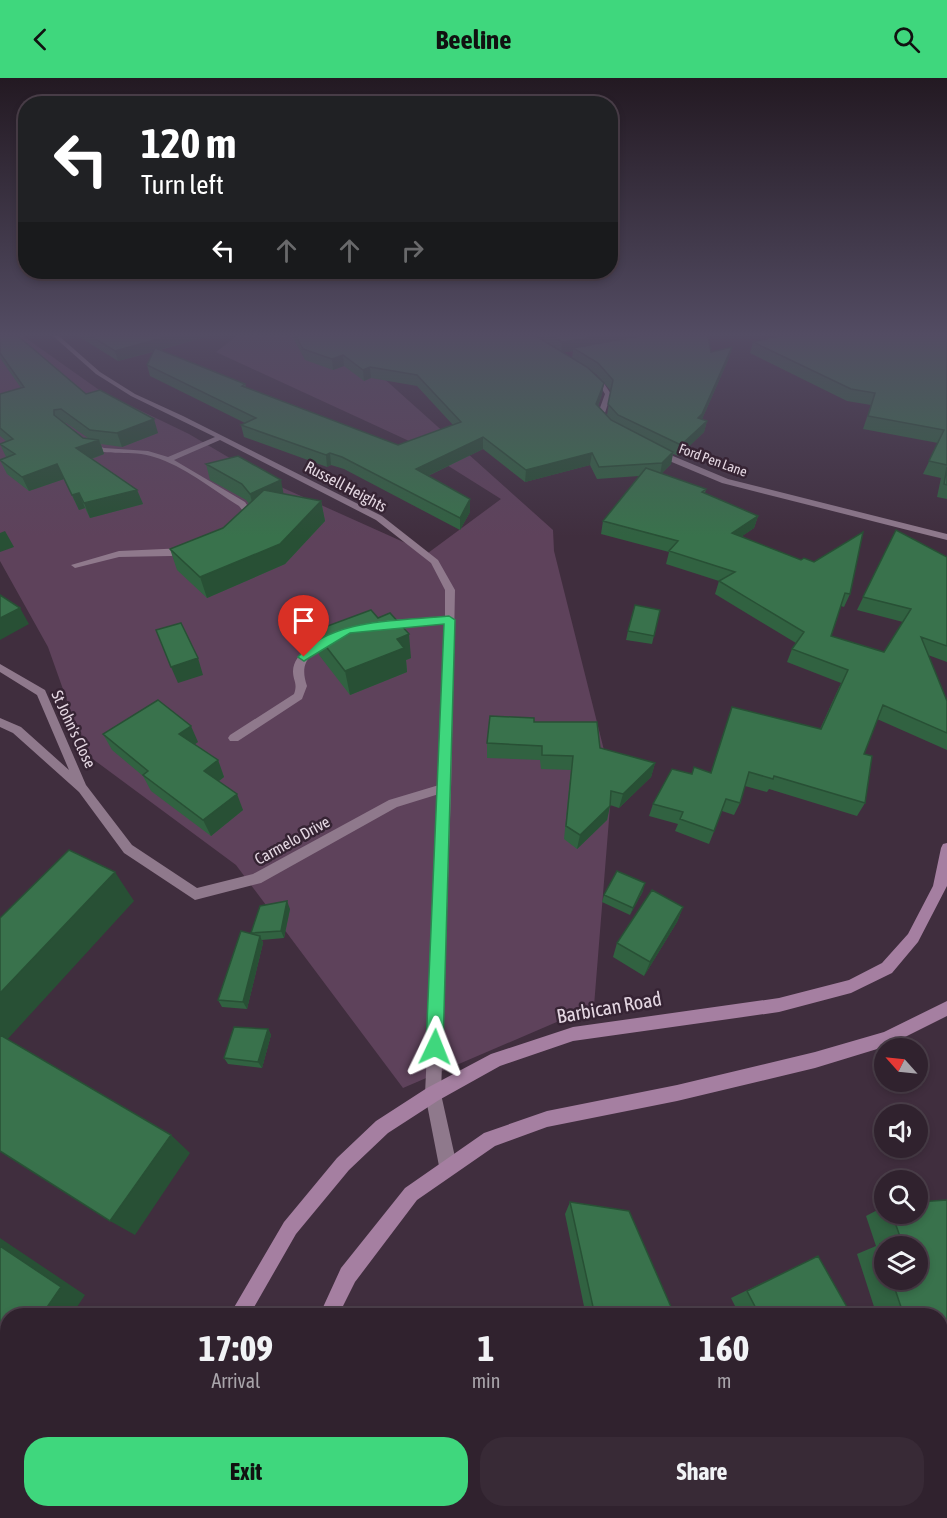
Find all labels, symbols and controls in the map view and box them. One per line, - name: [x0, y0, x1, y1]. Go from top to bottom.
- icon: back: [24, 23, 57, 56]
- icon: search: [890, 23, 923, 56]
- text: Beeline: [436, 24, 511, 55]
- text: 120 m: [141, 119, 236, 167]
- icon: left: [42, 120, 120, 198]
- text: Turn left: [141, 169, 224, 200]
- icon: left: [207, 234, 240, 267]
- icon: ahead: [270, 234, 303, 267]
- icon: ahead: [333, 234, 366, 267]
- icon: right: [396, 234, 429, 267]
- street label: Ford Pen Lane: [677, 440, 749, 480]
- street label: Russell Heights: [302, 457, 390, 516]
- pin: [278, 595, 329, 657]
- icon: arrive: [287, 604, 320, 637]
- street label: St John's Close: [48, 687, 100, 771]
- street label: Carmelo Drive: [251, 812, 333, 868]
- street label: Barbican Road: [555, 986, 663, 1028]
- position arrow: [403, 1015, 467, 1079]
- north arrow: [874, 1038, 928, 1092]
- map controls: [874, 1038, 928, 1290]
- button: sound: [874, 1104, 928, 1158]
- button: search: [874, 1170, 928, 1224]
- button: layers: [874, 1236, 928, 1290]
- text: 17:09: [198, 1327, 273, 1369]
- text: 1: [478, 1327, 494, 1369]
- text: 160: [699, 1327, 750, 1369]
- text: Arrival: [211, 1369, 260, 1392]
- text: min: [472, 1369, 500, 1392]
- text: m: [717, 1369, 731, 1392]
- button: Exit: [24, 1437, 468, 1506]
- button: Share: [480, 1437, 924, 1506]

